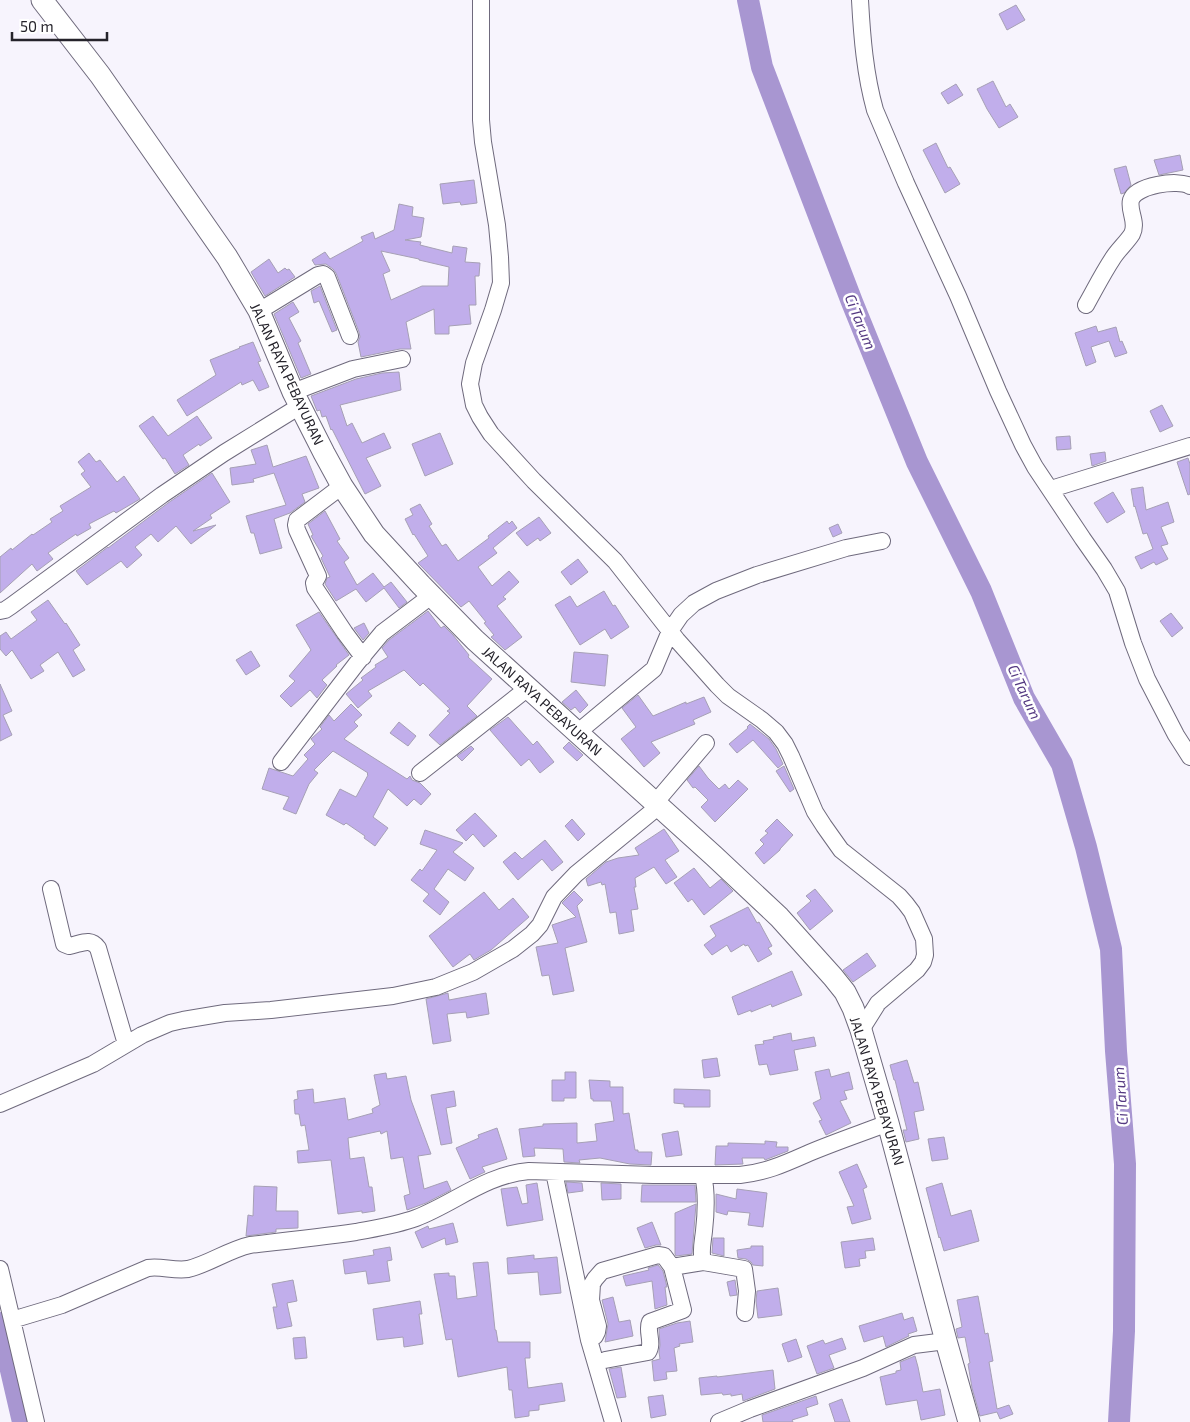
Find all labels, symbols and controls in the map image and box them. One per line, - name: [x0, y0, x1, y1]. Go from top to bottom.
- scale bar: [12, 10, 108, 42]
- text: 50 m: [20, 17, 54, 35]
- water label: Ci Tarum: [842, 291, 880, 352]
- street label: JALAN RAYA PEBAYURAN: [247, 300, 328, 448]
- street label: JALAN RAYA PEBAYURAN: [479, 642, 606, 759]
- water label: Ci Tarum: [1004, 661, 1045, 722]
- street label: JALAN RAYA PEBAYURAN: [847, 1014, 908, 1167]
- water label: Ci Tarum: [1109, 1066, 1131, 1126]

